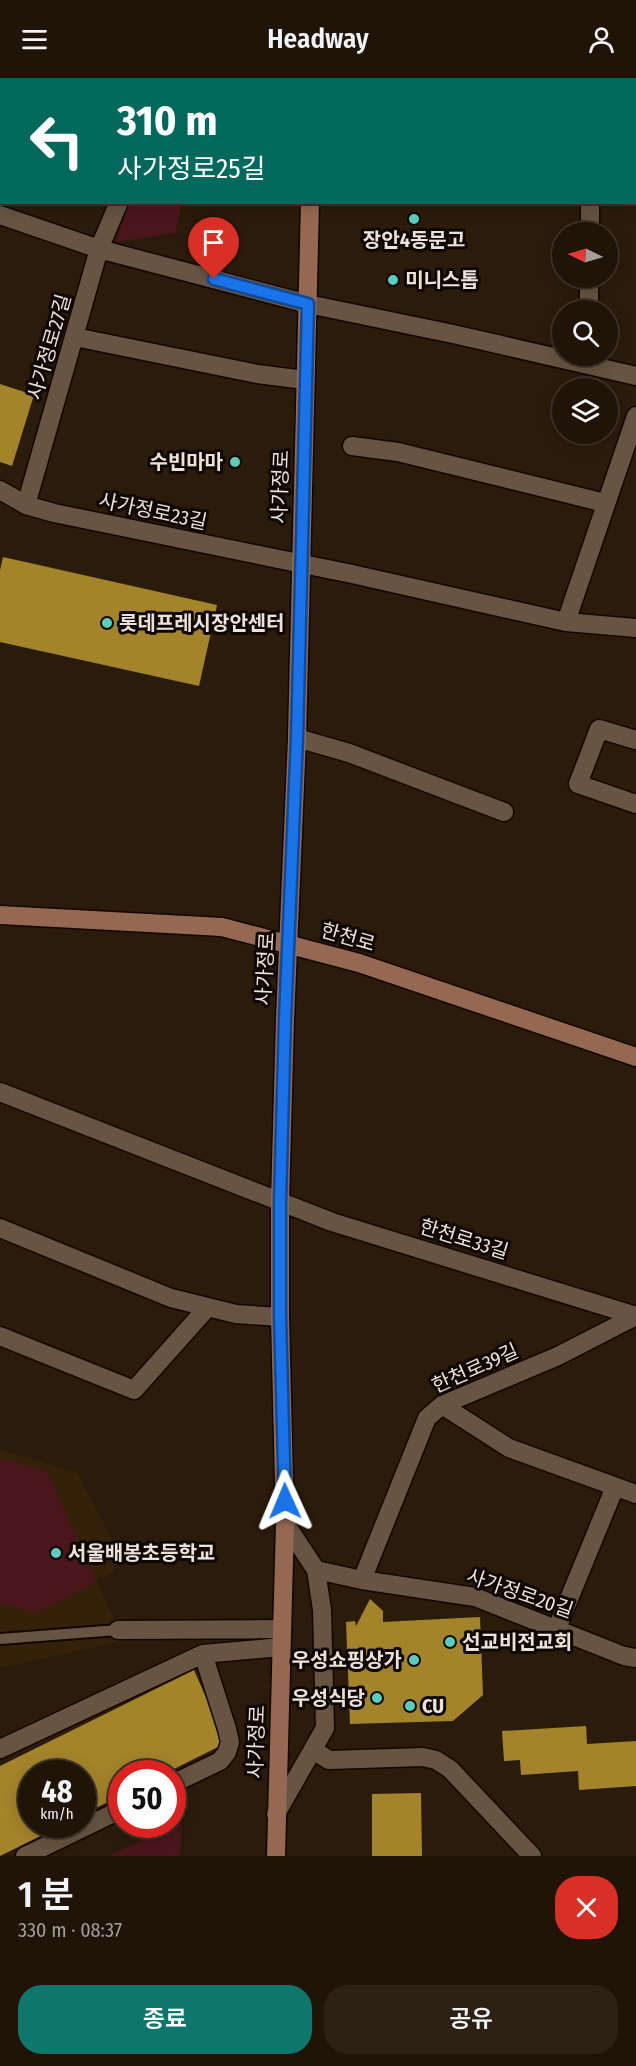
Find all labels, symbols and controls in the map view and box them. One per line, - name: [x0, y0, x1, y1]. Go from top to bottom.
- icon: menu: [18, 23, 51, 56]
- text: Headway: [267, 23, 369, 55]
- icon: person: [585, 23, 618, 56]
- text: 310 m: [117, 96, 218, 146]
- icon: left: [18, 102, 96, 180]
- text: 사가정로25길: [117, 153, 266, 185]
- marker: 장안4동문고: [407, 212, 421, 226]
- pin: [188, 217, 239, 279]
- north arrow: [552, 222, 618, 288]
- map controls: [552, 222, 618, 444]
- icon: arrive: [197, 226, 230, 259]
- place label: 장안4동문고: [363, 228, 465, 252]
- place label: 미니스톱: [405, 268, 479, 292]
- marker: 미니스톱: [386, 273, 400, 287]
- street label: 사가정로27길: [22, 291, 76, 403]
- button: search: [552, 300, 618, 366]
- button: layers: [552, 378, 618, 444]
- place label: 수빈마마: [149, 450, 224, 474]
- street label: 사가정로: [267, 450, 293, 524]
- marker: 수빈마마: [228, 455, 242, 469]
- street label: 사가정로23길: [97, 488, 209, 534]
- place label: 롯데프레시장안센터: [119, 611, 285, 635]
- marker: 롯데프레시장안센터: [100, 616, 114, 630]
- street label: 한천로: [318, 918, 378, 956]
- street label: 사가정로: [251, 932, 279, 1006]
- street label: 한천로33길: [417, 1214, 511, 1264]
- street label: 한천로39길: [428, 1338, 522, 1398]
- position arrow: [253, 1469, 317, 1533]
- place label: 서울배봉초등학교: [68, 1541, 215, 1565]
- marker: 서울배봉초등학교: [49, 1546, 63, 1560]
- street label: 사가정로20길: [463, 1564, 577, 1622]
- place label: 선교비전교회: [462, 1630, 572, 1654]
- marker: 선교비전교회: [443, 1635, 457, 1649]
- place label: 우성쇼핑상가: [292, 1648, 402, 1672]
- marker: 우성쇼핑상가: [407, 1653, 421, 1667]
- place label: 우성식당: [291, 1686, 365, 1710]
- marker: 우성식당: [370, 1691, 384, 1705]
- place label: CU: [422, 1694, 444, 1718]
- marker: CU: [403, 1699, 417, 1713]
- street label: 사가정로: [243, 1705, 269, 1779]
- speed limit sign: 50: [108, 1760, 186, 1838]
- text: 48: [41, 1774, 73, 1810]
- text: km/h: [40, 1805, 74, 1823]
- text: 1 분: [18, 1873, 74, 1917]
- button: close: [555, 1876, 618, 1939]
- text: 330 m · 08:37: [18, 1918, 122, 1942]
- button: 종료: [18, 1985, 312, 2054]
- button: 공유: [324, 1985, 618, 2054]

